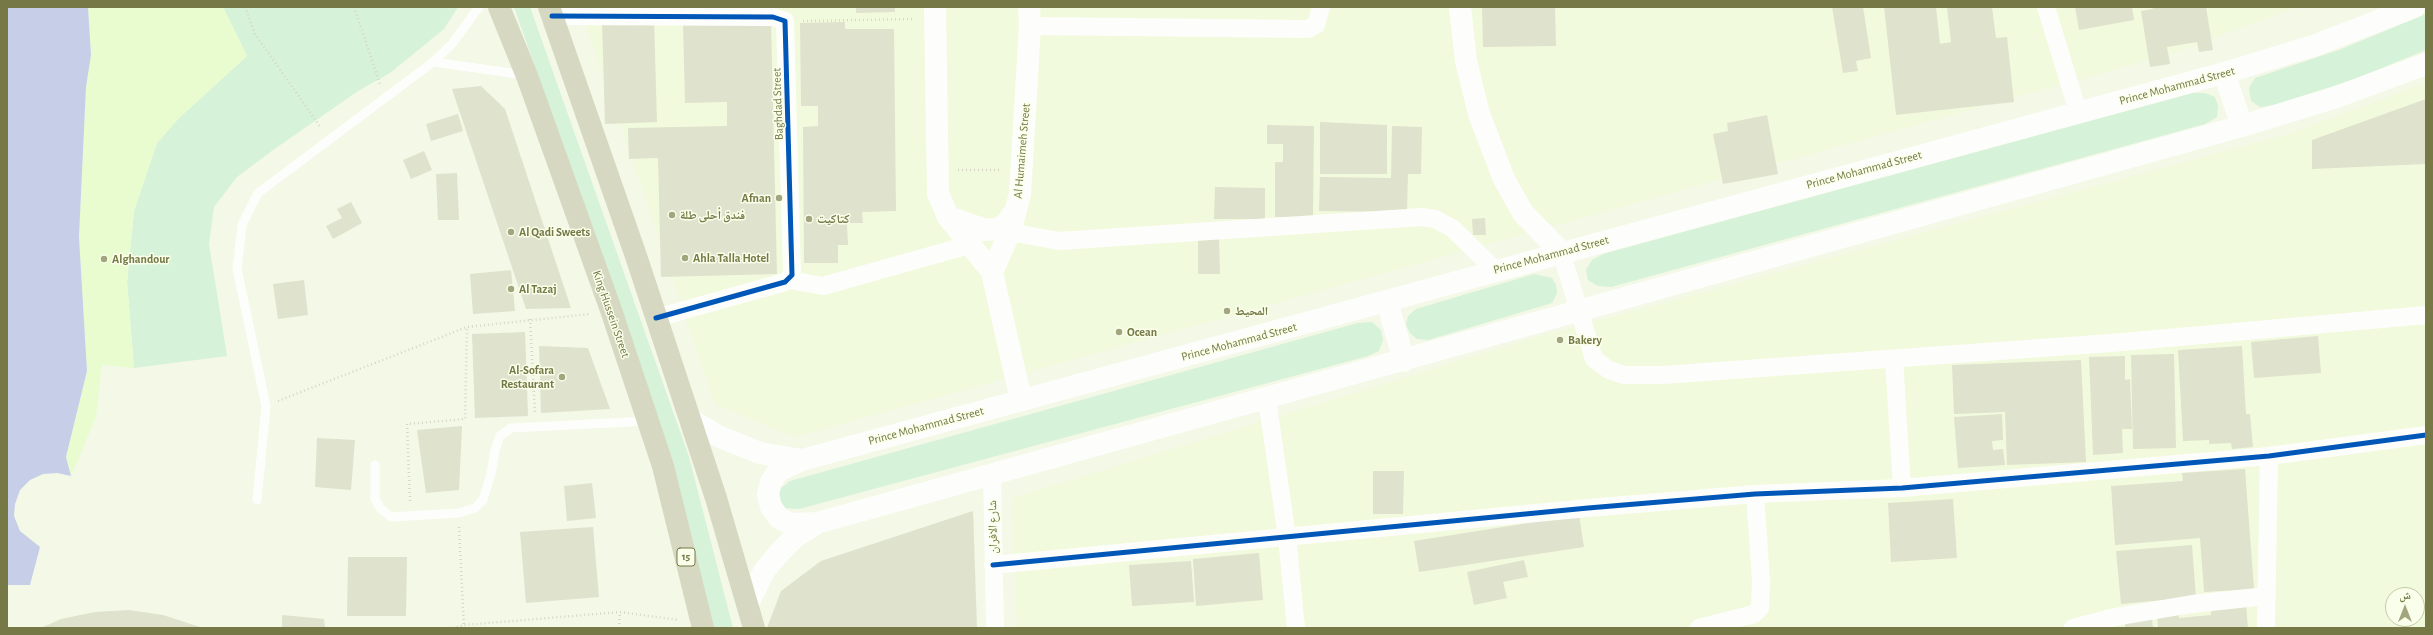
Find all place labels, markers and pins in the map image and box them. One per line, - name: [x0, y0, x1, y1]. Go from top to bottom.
- place label: Afnan: [741, 191, 771, 205]
- marker: Afnan: [774, 193, 784, 203]
- place label: فندق أحلى طلة: [680, 208, 745, 222]
- marker: فندق أحلى طلة: [667, 210, 677, 220]
- place label: كتاكيت: [817, 212, 850, 226]
- marker: كتاكيت: [804, 214, 814, 224]
- place label: Al Qadi Sweets: [519, 225, 590, 239]
- marker: Al Qadi Sweets: [506, 227, 516, 237]
- place label: Ahla Talla Hotel: [693, 251, 769, 265]
- place label: Alghandour: [112, 252, 170, 266]
- marker: Ahla Talla Hotel: [680, 253, 690, 263]
- marker: Alghandour: [99, 254, 109, 264]
- place label: Al Tazaj: [519, 282, 557, 296]
- marker: Al Tazaj: [506, 284, 516, 294]
- place label: المحيط: [1235, 304, 1268, 318]
- marker: المحيط: [1222, 306, 1232, 316]
- place label: Ocean: [1127, 325, 1157, 339]
- marker: Ocean: [1114, 327, 1124, 337]
- place label: Bakery: [1568, 333, 1602, 347]
- marker: Bakery: [1555, 335, 1565, 345]
- place label: Al-Sofara Restaurant: [501, 363, 554, 391]
- marker: Al-Sofara Restaurant: [557, 372, 567, 382]

